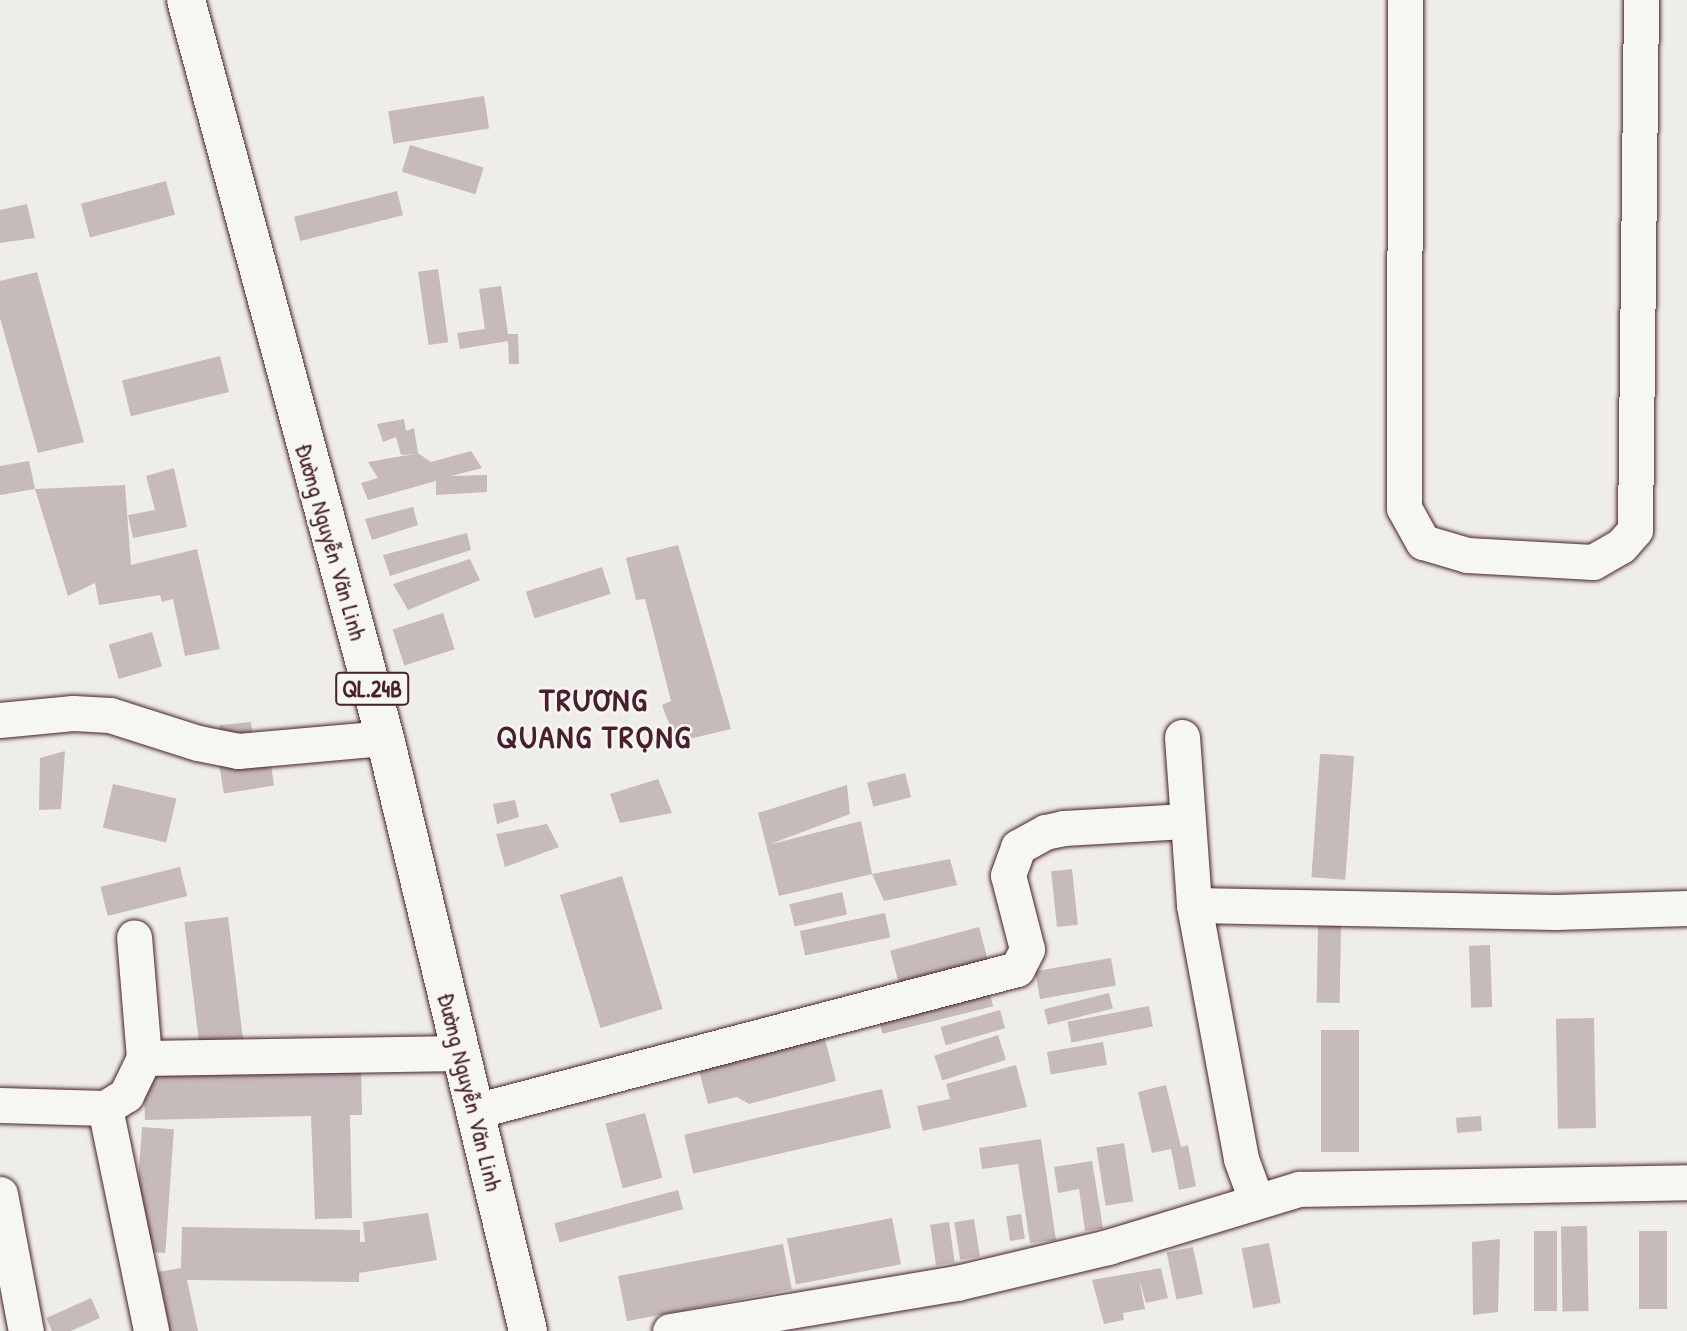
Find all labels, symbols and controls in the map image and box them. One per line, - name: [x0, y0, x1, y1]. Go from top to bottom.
- street label: Đường Nguyễn Văn Linh: [289, 440, 373, 644]
- road number: QL.24B: [334, 670, 410, 708]
- district label: TRƯƠNG QUANG TRỌNG: [498, 682, 690, 757]
- street label: Đường Nguyễn Văn Linh: [431, 990, 509, 1194]

